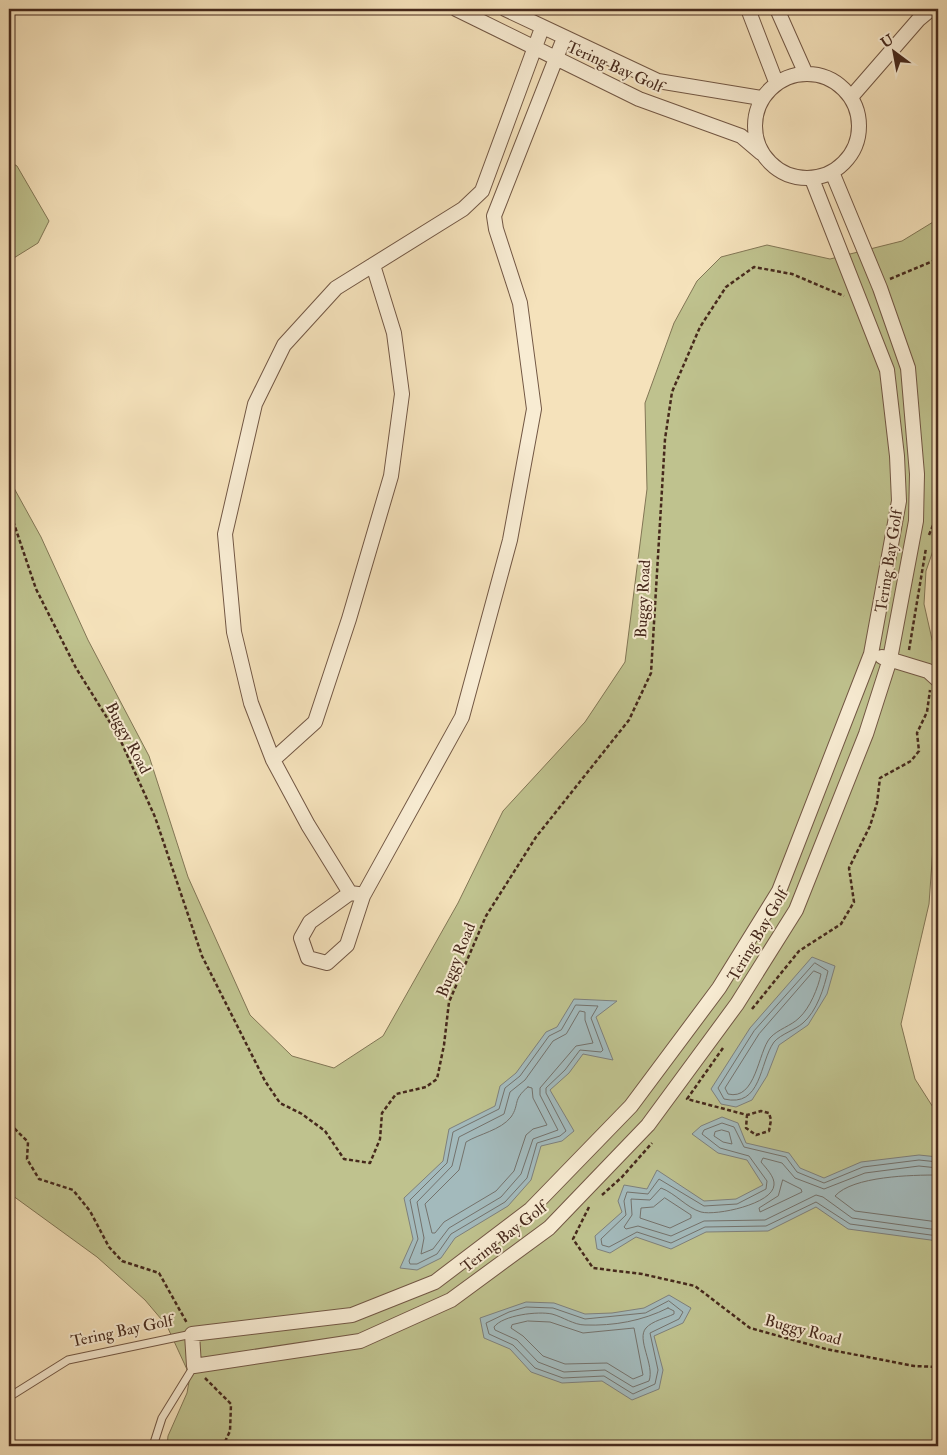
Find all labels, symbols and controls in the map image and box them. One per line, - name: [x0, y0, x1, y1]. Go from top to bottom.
- north arrow: [870, 28, 920, 78]
- text: U: [878, 31, 897, 52]
- street label: Tering Bay Golf: [563, 37, 669, 98]
- street label: Tering Bay Golf: [871, 505, 907, 614]
- street label: Buggy Road: [631, 559, 655, 639]
- street label: Buggy Road: [101, 699, 155, 777]
- street label: Tering Bay Golf: [723, 883, 794, 985]
- street label: Buggy Road: [432, 920, 480, 1000]
- street label: Tering Bay Golf: [457, 1195, 553, 1277]
- street label: Tering Bay Golf: [69, 1310, 178, 1352]
- street label: Buggy Road: [762, 1310, 844, 1350]

